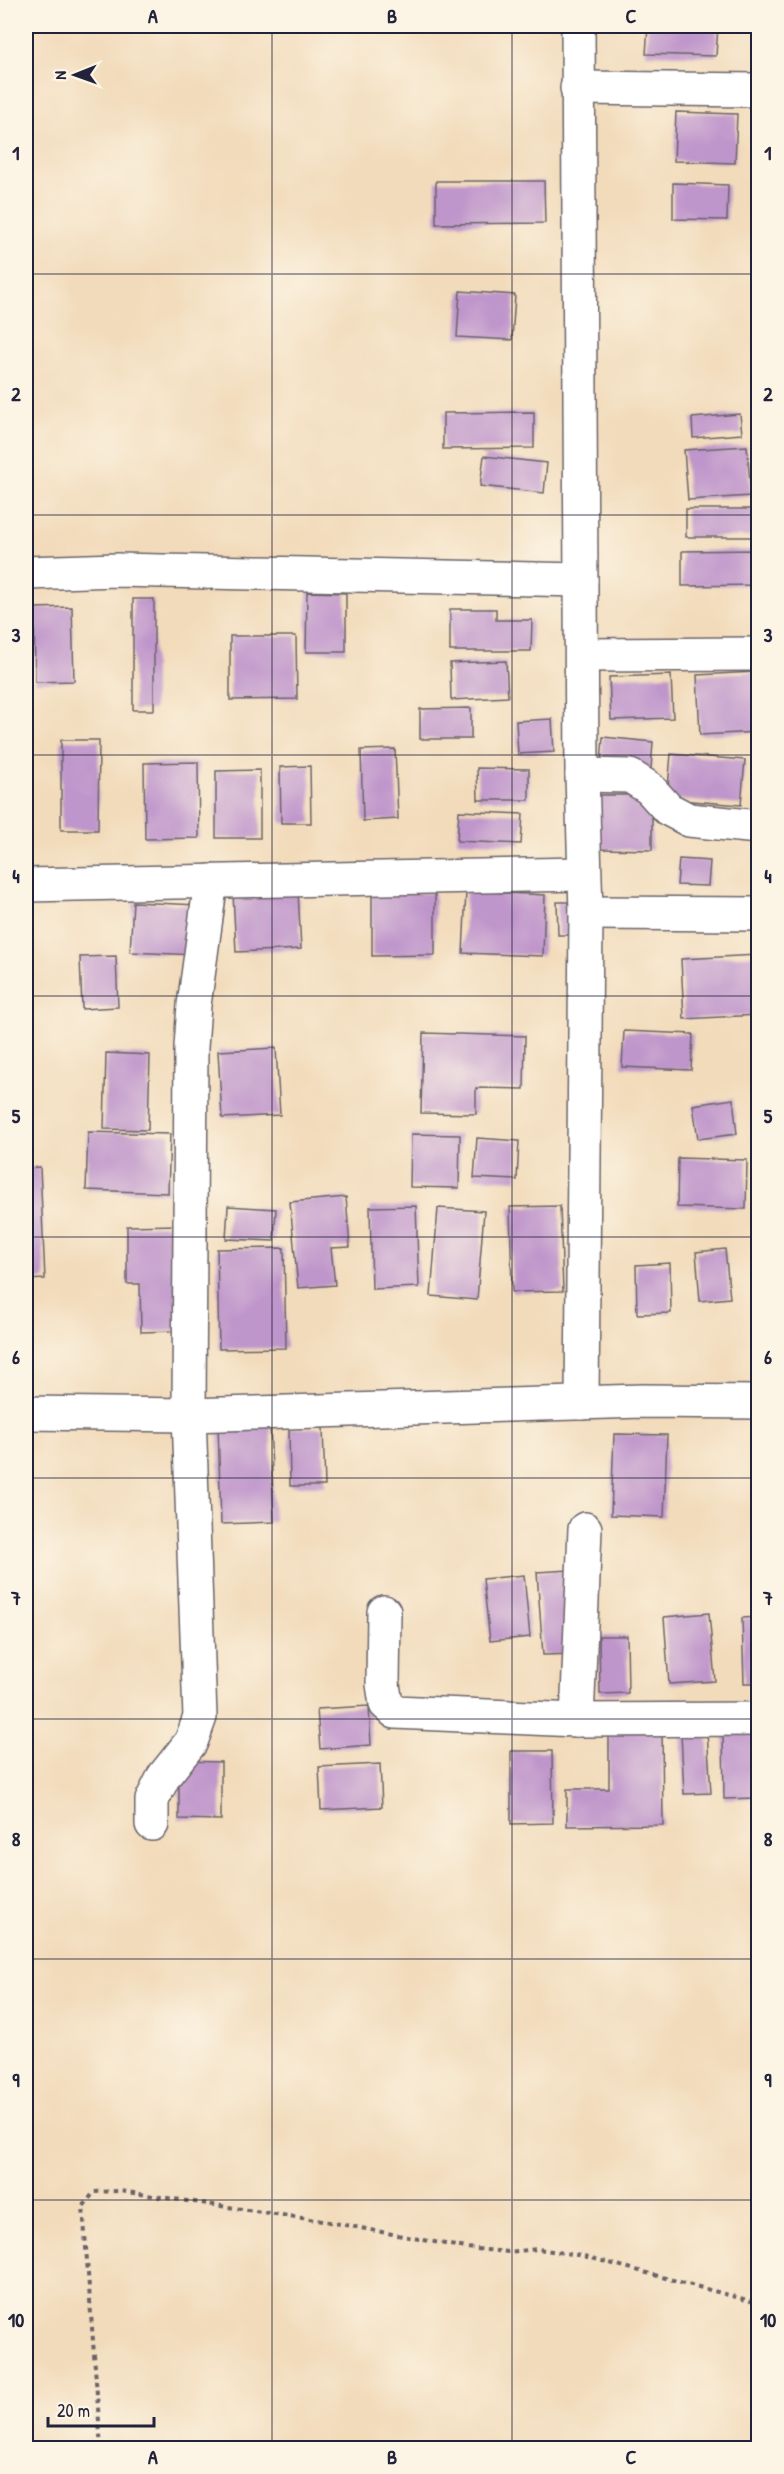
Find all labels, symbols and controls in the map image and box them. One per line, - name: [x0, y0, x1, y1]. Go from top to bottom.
- text: A: [148, 2, 158, 29]
- text: B: [387, 2, 397, 29]
- text: C: [626, 2, 637, 29]
- north arrow: [45, 45, 105, 105]
- text: N: [49, 70, 71, 80]
- text: 1: [12, 139, 20, 166]
- text: 1: [764, 139, 772, 166]
- text: 2: [11, 380, 21, 407]
- text: 2: [763, 380, 773, 407]
- text: 3: [12, 621, 21, 648]
- text: 3: [764, 621, 773, 648]
- text: 4: [12, 862, 20, 889]
- text: 4: [764, 862, 772, 889]
- text: 5: [12, 1102, 21, 1129]
- text: 5: [764, 1102, 773, 1129]
- text: 6: [12, 1343, 20, 1370]
- text: 6: [764, 1343, 772, 1370]
- text: 7: [10, 1584, 21, 1611]
- text: 7: [762, 1584, 773, 1611]
- text: 8: [12, 1825, 21, 1852]
- text: 8: [764, 1825, 773, 1852]
- text: 9: [12, 2066, 20, 2093]
- text: 9: [764, 2066, 772, 2093]
- text: 10: [8, 2306, 24, 2333]
- text: 10: [760, 2306, 776, 2333]
- scale bar: [48, 2390, 154, 2428]
- text: 20 m: [57, 2398, 90, 2423]
- text: A: [148, 2443, 158, 2470]
- text: B: [387, 2443, 397, 2470]
- text: C: [626, 2443, 637, 2470]

